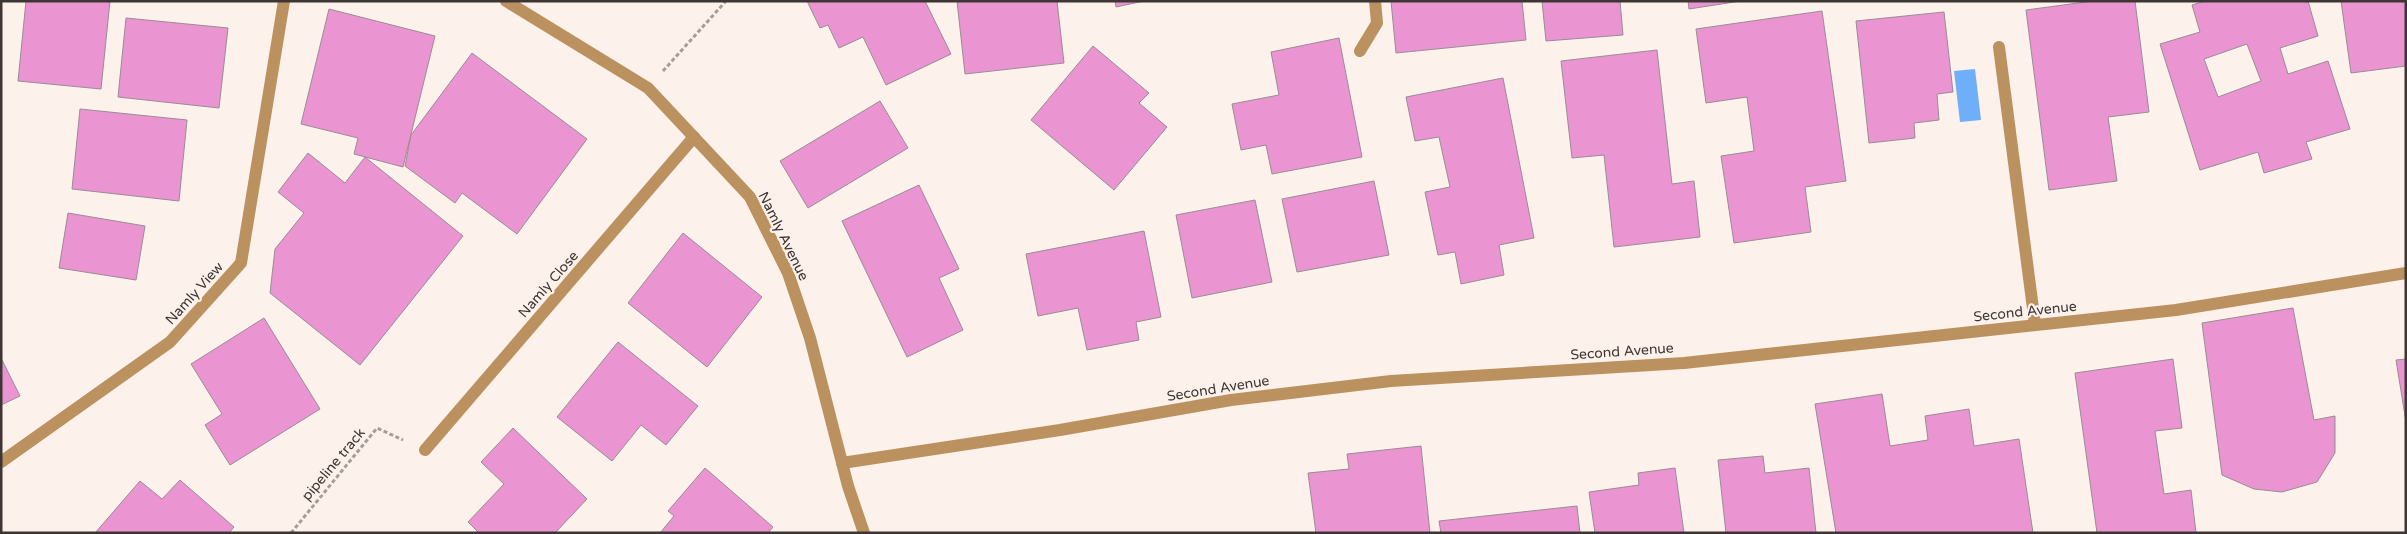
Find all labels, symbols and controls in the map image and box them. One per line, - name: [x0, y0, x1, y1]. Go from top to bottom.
- street label: Namly Avenue: [755, 189, 812, 283]
- street label: Namly Close: [515, 247, 582, 321]
- street label: Namly View: [162, 258, 227, 328]
- street label: Second Avenue: [1973, 298, 2078, 325]
- street label: Second Avenue: [1570, 339, 1674, 364]
- street label: Second Avenue: [1166, 372, 1271, 405]
- street label: pipeline track: [298, 424, 369, 504]

